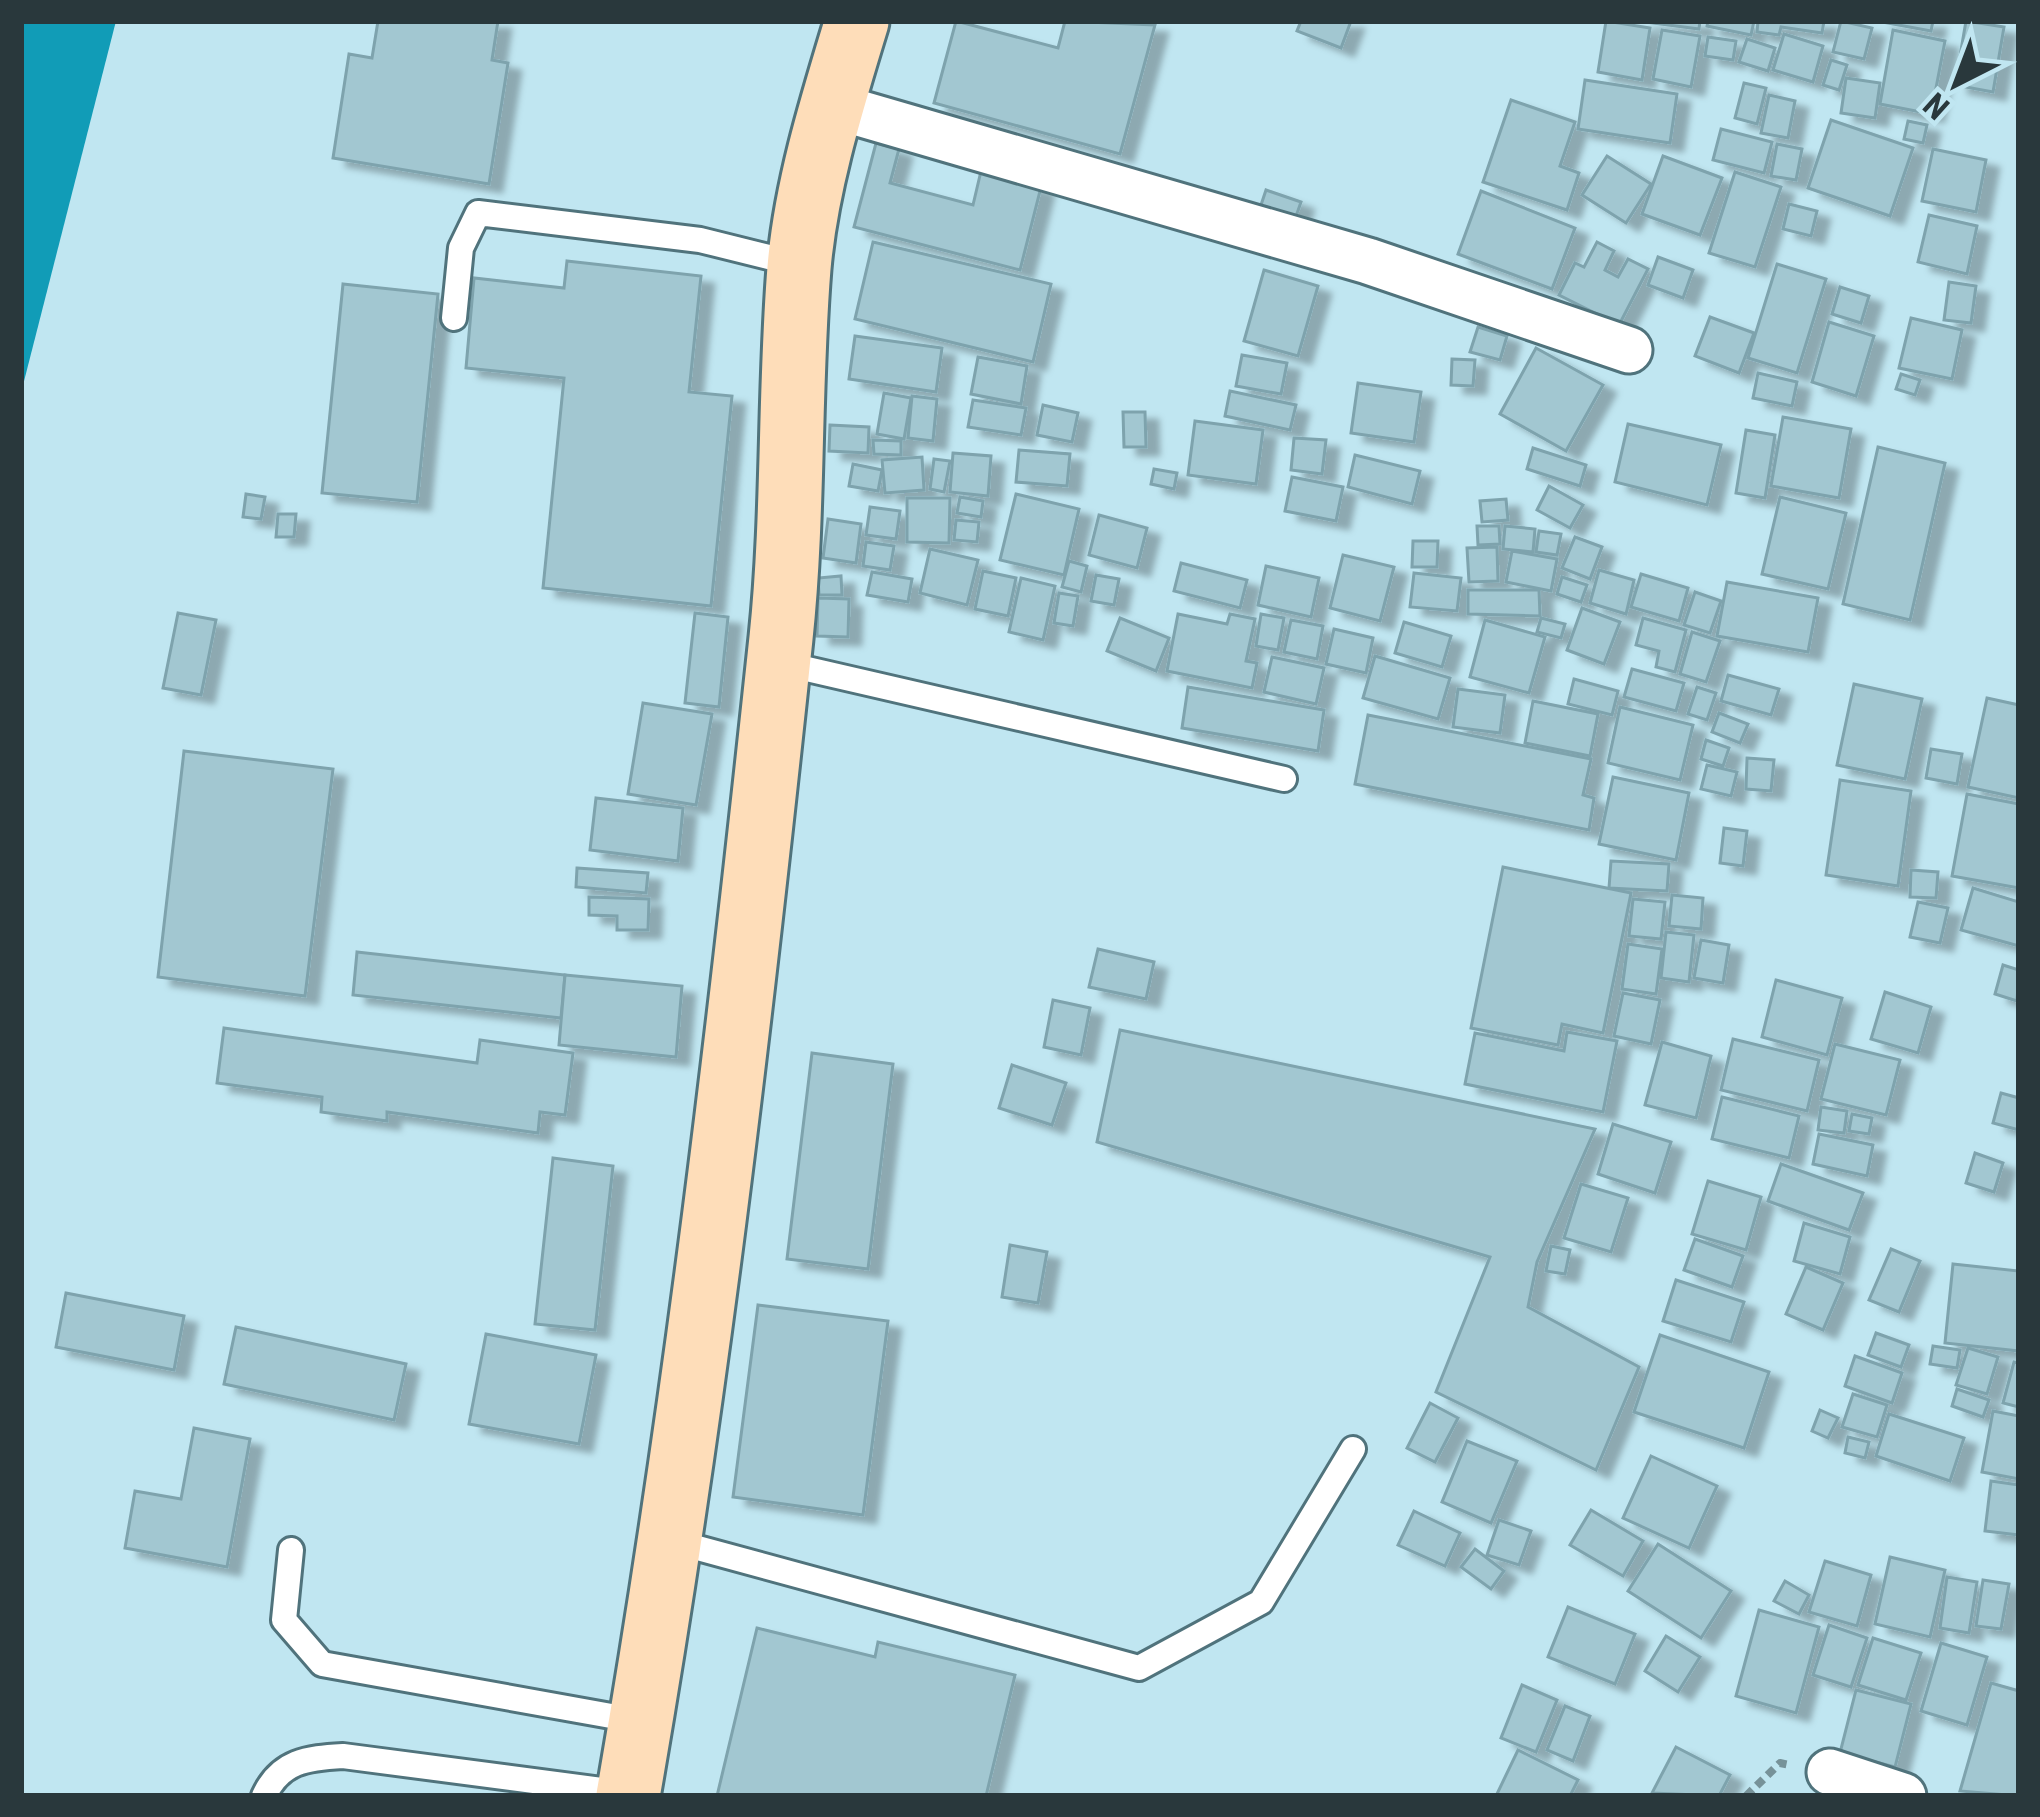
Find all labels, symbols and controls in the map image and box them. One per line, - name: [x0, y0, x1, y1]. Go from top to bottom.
- north arrow: [1896, 24, 2016, 144]
- text: N: [1916, 85, 1957, 127]

